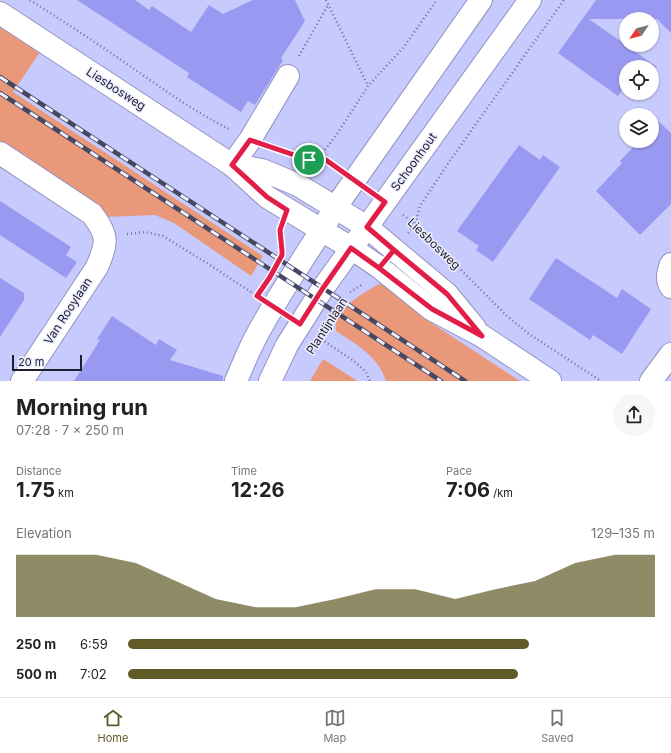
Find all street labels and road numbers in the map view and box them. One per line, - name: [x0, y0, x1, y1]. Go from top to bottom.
- street label: Liesbosweg: [84, 64, 149, 113]
- street label: Schoonhout: [387, 130, 440, 194]
- street label: Liesbosweg: [405, 215, 464, 273]
- street label: Van Rooylaan: [40, 274, 95, 347]
- street label: Plantijnlaan: [303, 295, 350, 357]

